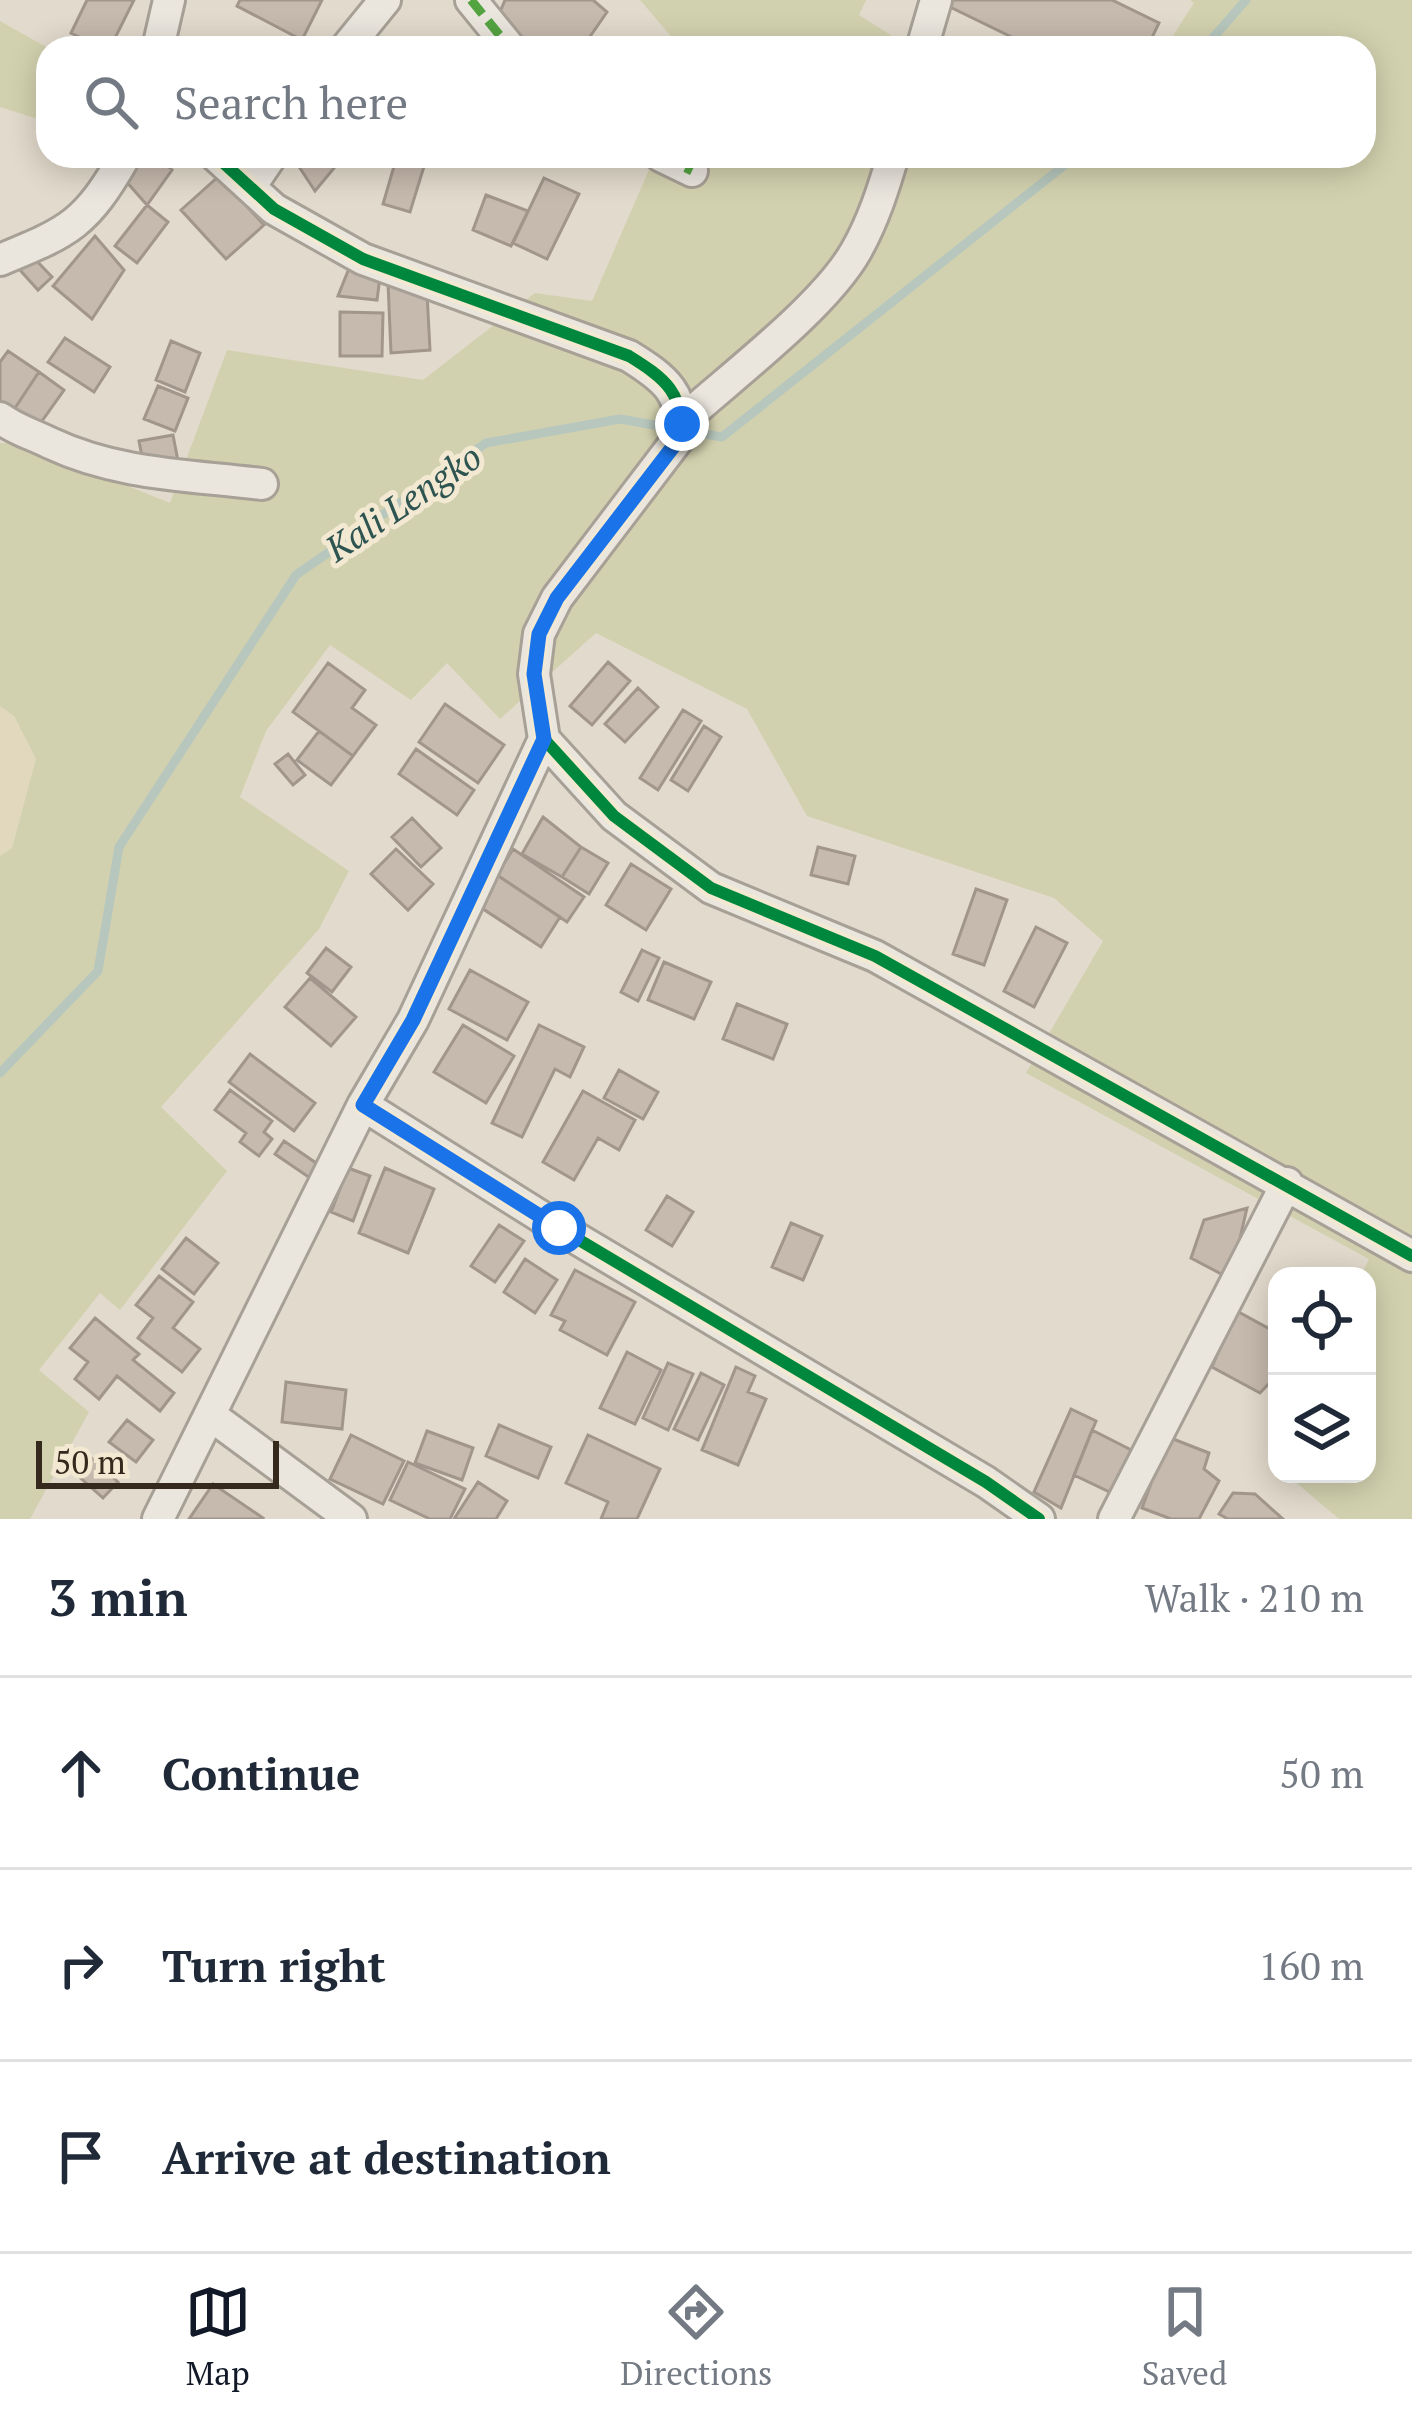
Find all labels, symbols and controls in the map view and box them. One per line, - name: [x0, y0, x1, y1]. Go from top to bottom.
- search box: [36, 36, 1376, 168]
- icon: search: [78, 69, 144, 135]
- text: Search here: [174, 72, 408, 132]
- route end: [655, 397, 709, 451]
- water label: Kali Lengko: [315, 433, 490, 572]
- route start: [532, 1201, 586, 1255]
- map controls: [1268, 1267, 1376, 1483]
- button: locate: [1268, 1267, 1376, 1375]
- button: layers: [1268, 1375, 1376, 1483]
- scale bar: [36, 1435, 279, 1488]
- text: 50 m: [54, 1440, 126, 1483]
- text: 3 min: [48, 1563, 188, 1631]
- text: Walk · 210 m: [1145, 1571, 1364, 1623]
- icon: ahead: [48, 1740, 114, 1806]
- text: Continue: [162, 1743, 360, 1803]
- text: 50 m: [1279, 1747, 1364, 1799]
- icon: right: [48, 1932, 114, 1998]
- text: Turn right: [162, 1935, 386, 1995]
- text: 160 m: [1259, 1939, 1364, 1991]
- icon: arrive: [48, 2124, 114, 2190]
- text: Arrive at destination: [162, 2127, 611, 2187]
- tab: Map: [185, 2279, 251, 2394]
- tab: Directions: [620, 2279, 772, 2394]
- tab: Saved: [1142, 2279, 1227, 2394]

